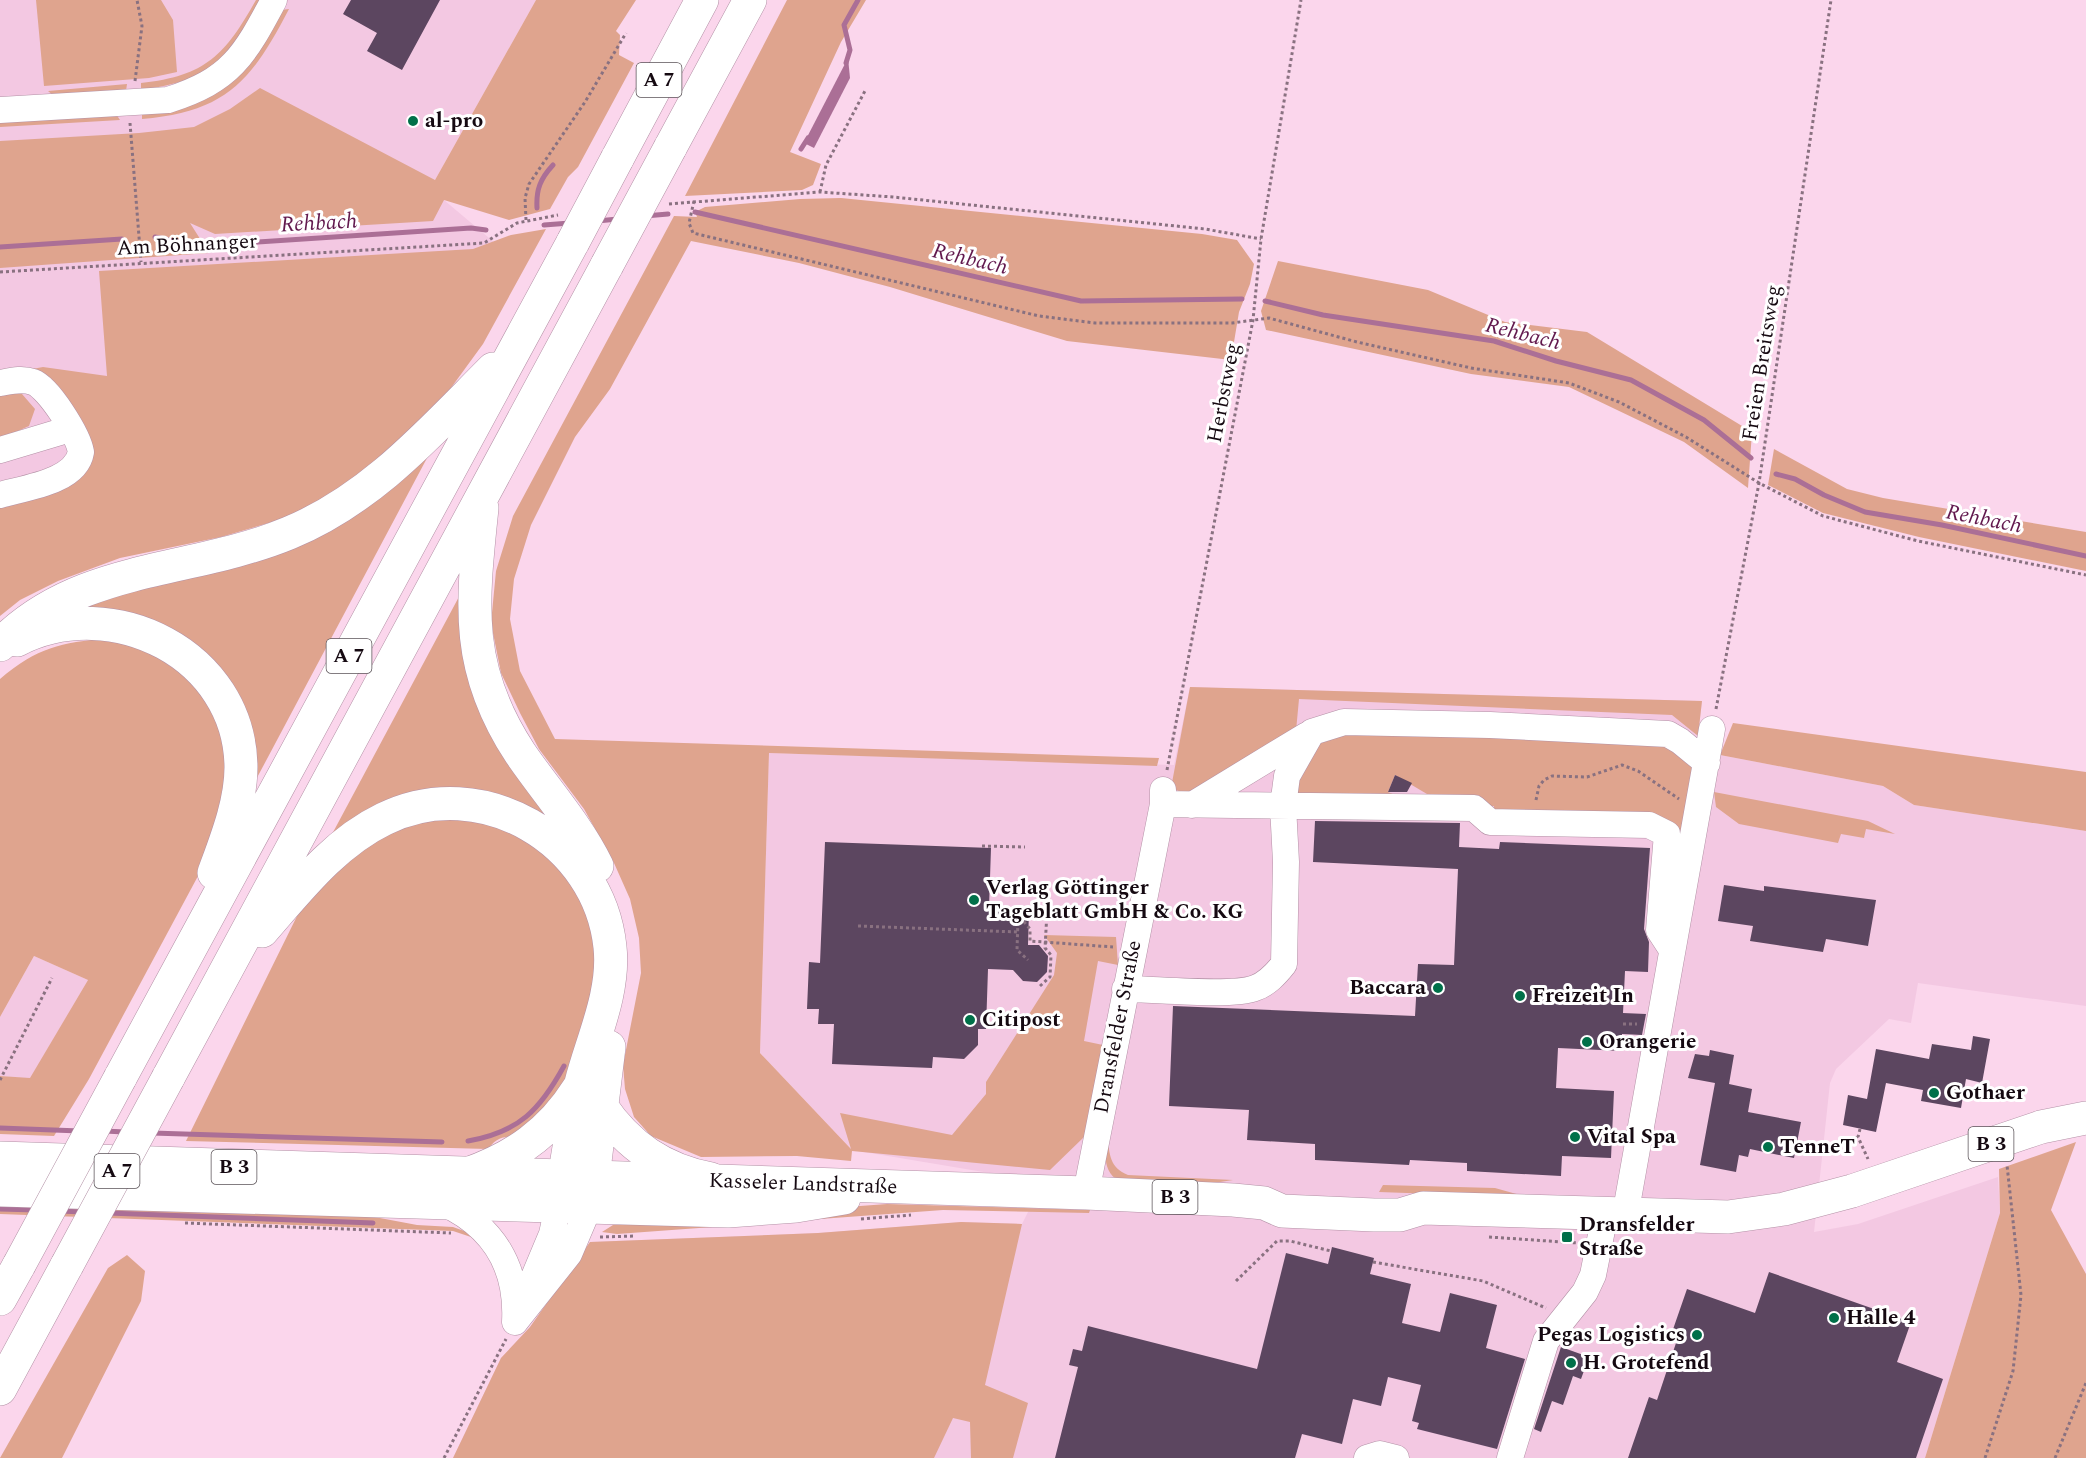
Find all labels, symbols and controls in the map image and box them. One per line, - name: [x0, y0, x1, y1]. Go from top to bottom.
- road number: A 7: [636, 63, 682, 97]
- place label: al-pro: [425, 105, 483, 137]
- marker: al-pro: [406, 114, 420, 128]
- water label: Rehbach: [280, 205, 358, 241]
- street label: Am Böhnanger: [116, 225, 258, 265]
- water label: Rehbach: [929, 234, 1011, 284]
- street label: Freien Breitsweg: [1734, 283, 1790, 443]
- water label: Rehbach: [1482, 309, 1564, 359]
- street label: Herbstweg: [1199, 340, 1249, 446]
- water label: Rehbach: [1943, 495, 2025, 543]
- road number: A 7: [326, 639, 372, 673]
- place label: Verlag Göttinger Tageblatt GmbH & Co. KG: [986, 872, 1243, 928]
- marker: Verlag Göttinger Tageblatt GmbH & Co. KG: [967, 893, 981, 907]
- street label: Dransfelder Straße: [1085, 938, 1151, 1116]
- place label: Baccara: [1349, 972, 1426, 1004]
- place label: Freizeit In: [1532, 980, 1634, 1012]
- marker: Baccara: [1431, 981, 1445, 995]
- marker: Freizeit In: [1513, 989, 1527, 1003]
- place label: Citipost: [982, 1004, 1060, 1036]
- marker: Citipost: [963, 1013, 977, 1027]
- place label: Orangerie: [1599, 1026, 1696, 1058]
- marker: Orangerie: [1580, 1035, 1594, 1049]
- place label: Gothaer: [1946, 1077, 2025, 1109]
- marker: Gothaer: [1927, 1086, 1941, 1100]
- place label: Vital Spa: [1587, 1121, 1676, 1153]
- road number: B 3: [1968, 1127, 2014, 1161]
- marker: Vital Spa: [1568, 1130, 1582, 1144]
- place label: TenneT: [1780, 1131, 1855, 1163]
- marker: TenneT: [1761, 1140, 1775, 1154]
- road number: B 3: [212, 1150, 256, 1184]
- road number: A 7: [94, 1154, 140, 1188]
- street label: Kasseler Landstraße: [708, 1165, 898, 1203]
- road number: B 3: [1152, 1180, 1198, 1214]
- place label: Dransfelder Straße: [1579, 1209, 1694, 1265]
- marker: Dransfelder Straße: [1560, 1230, 1574, 1244]
- place label: Halle 4: [1846, 1302, 1916, 1334]
- marker: Halle 4: [1827, 1311, 1841, 1325]
- place label: Pegas Logistics: [1537, 1319, 1685, 1351]
- marker: Pegas Logistics: [1690, 1328, 1704, 1342]
- place label: H. Grotefend: [1583, 1347, 1709, 1379]
- marker: H. Grotefend: [1564, 1356, 1578, 1370]

